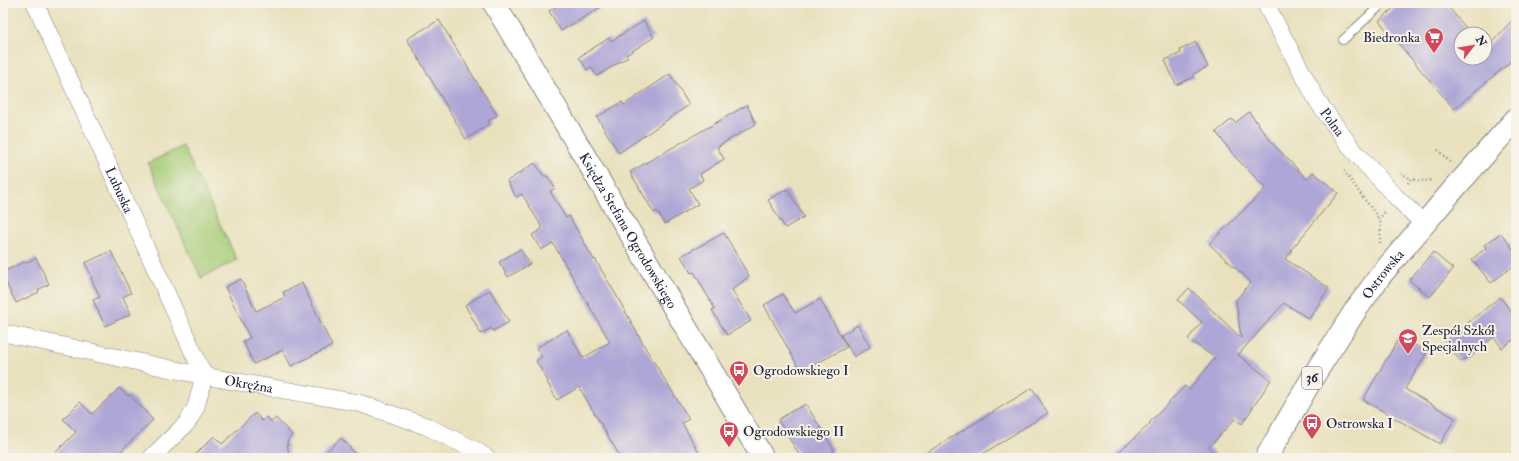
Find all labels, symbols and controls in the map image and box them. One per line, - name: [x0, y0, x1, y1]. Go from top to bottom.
- supermarket icon: Biedronka: [1423, 26, 1445, 54]
- north arrow: [1453, 26, 1493, 66]
- place label: Biedronka: [1363, 29, 1420, 46]
- text: N: [1473, 33, 1490, 50]
- street label: Polna: [1317, 104, 1349, 140]
- street label: Księdza Stefana Ogrodowskiego: [576, 149, 681, 311]
- street label: Lubuska: [102, 164, 137, 216]
- street label: Ostrowska: [1358, 246, 1408, 302]
- place label: Zespół Szkół Specjalnych: [1422, 322, 1495, 356]
- school or university icon: Zespół Szkół Specjalnych: [1397, 327, 1419, 355]
- bus stop icon: Ogrodowskiego I: [728, 359, 750, 387]
- place label: Ogrodowskiego I: [753, 362, 849, 379]
- road number: 36: [1302, 367, 1322, 389]
- street label: Okrężna: [223, 371, 275, 396]
- bus stop icon: Ostrowska I: [1301, 412, 1323, 440]
- place label: Ostrowska I: [1326, 415, 1393, 432]
- bus stop icon: Ogrodowskiego II: [718, 420, 740, 448]
- place label: Ogrodowskiego II: [743, 423, 845, 440]

